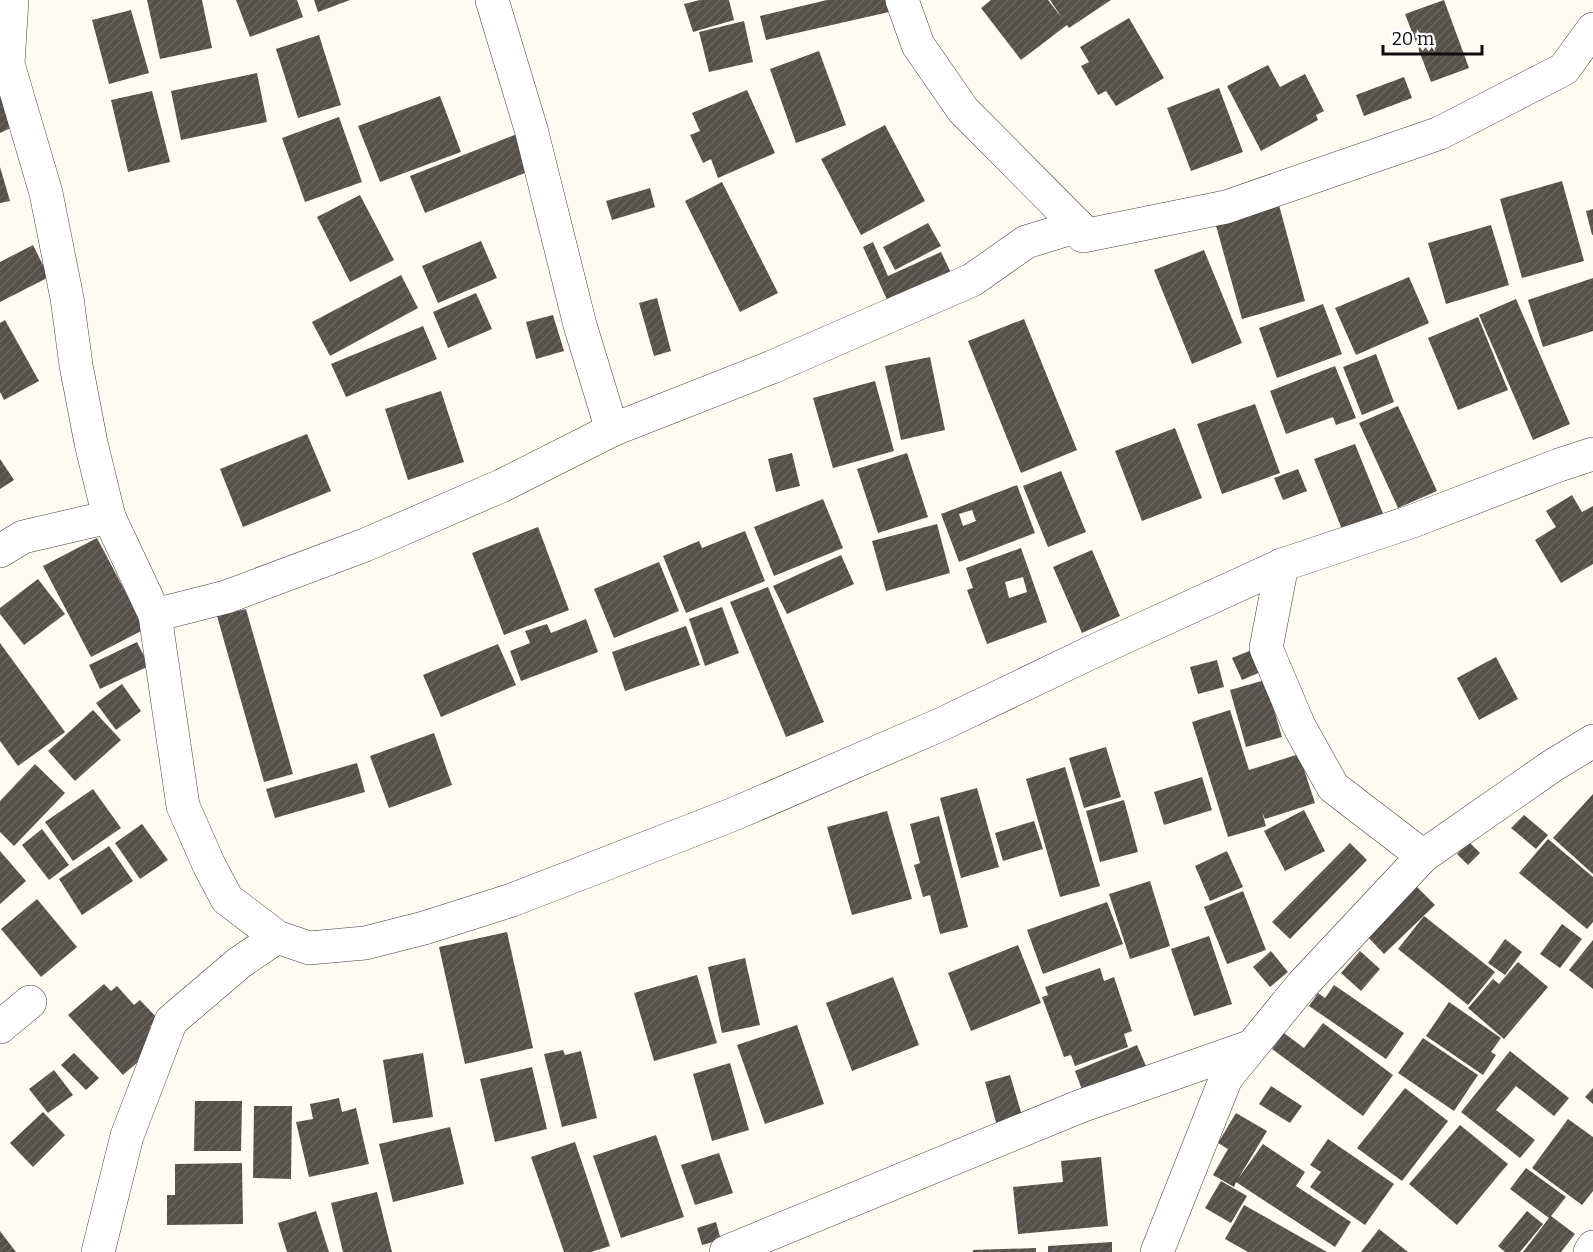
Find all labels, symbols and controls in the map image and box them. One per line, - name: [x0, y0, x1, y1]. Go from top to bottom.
- scale bar: [1383, 18, 1482, 56]
- text: 20 m: [1392, 28, 1434, 50]

